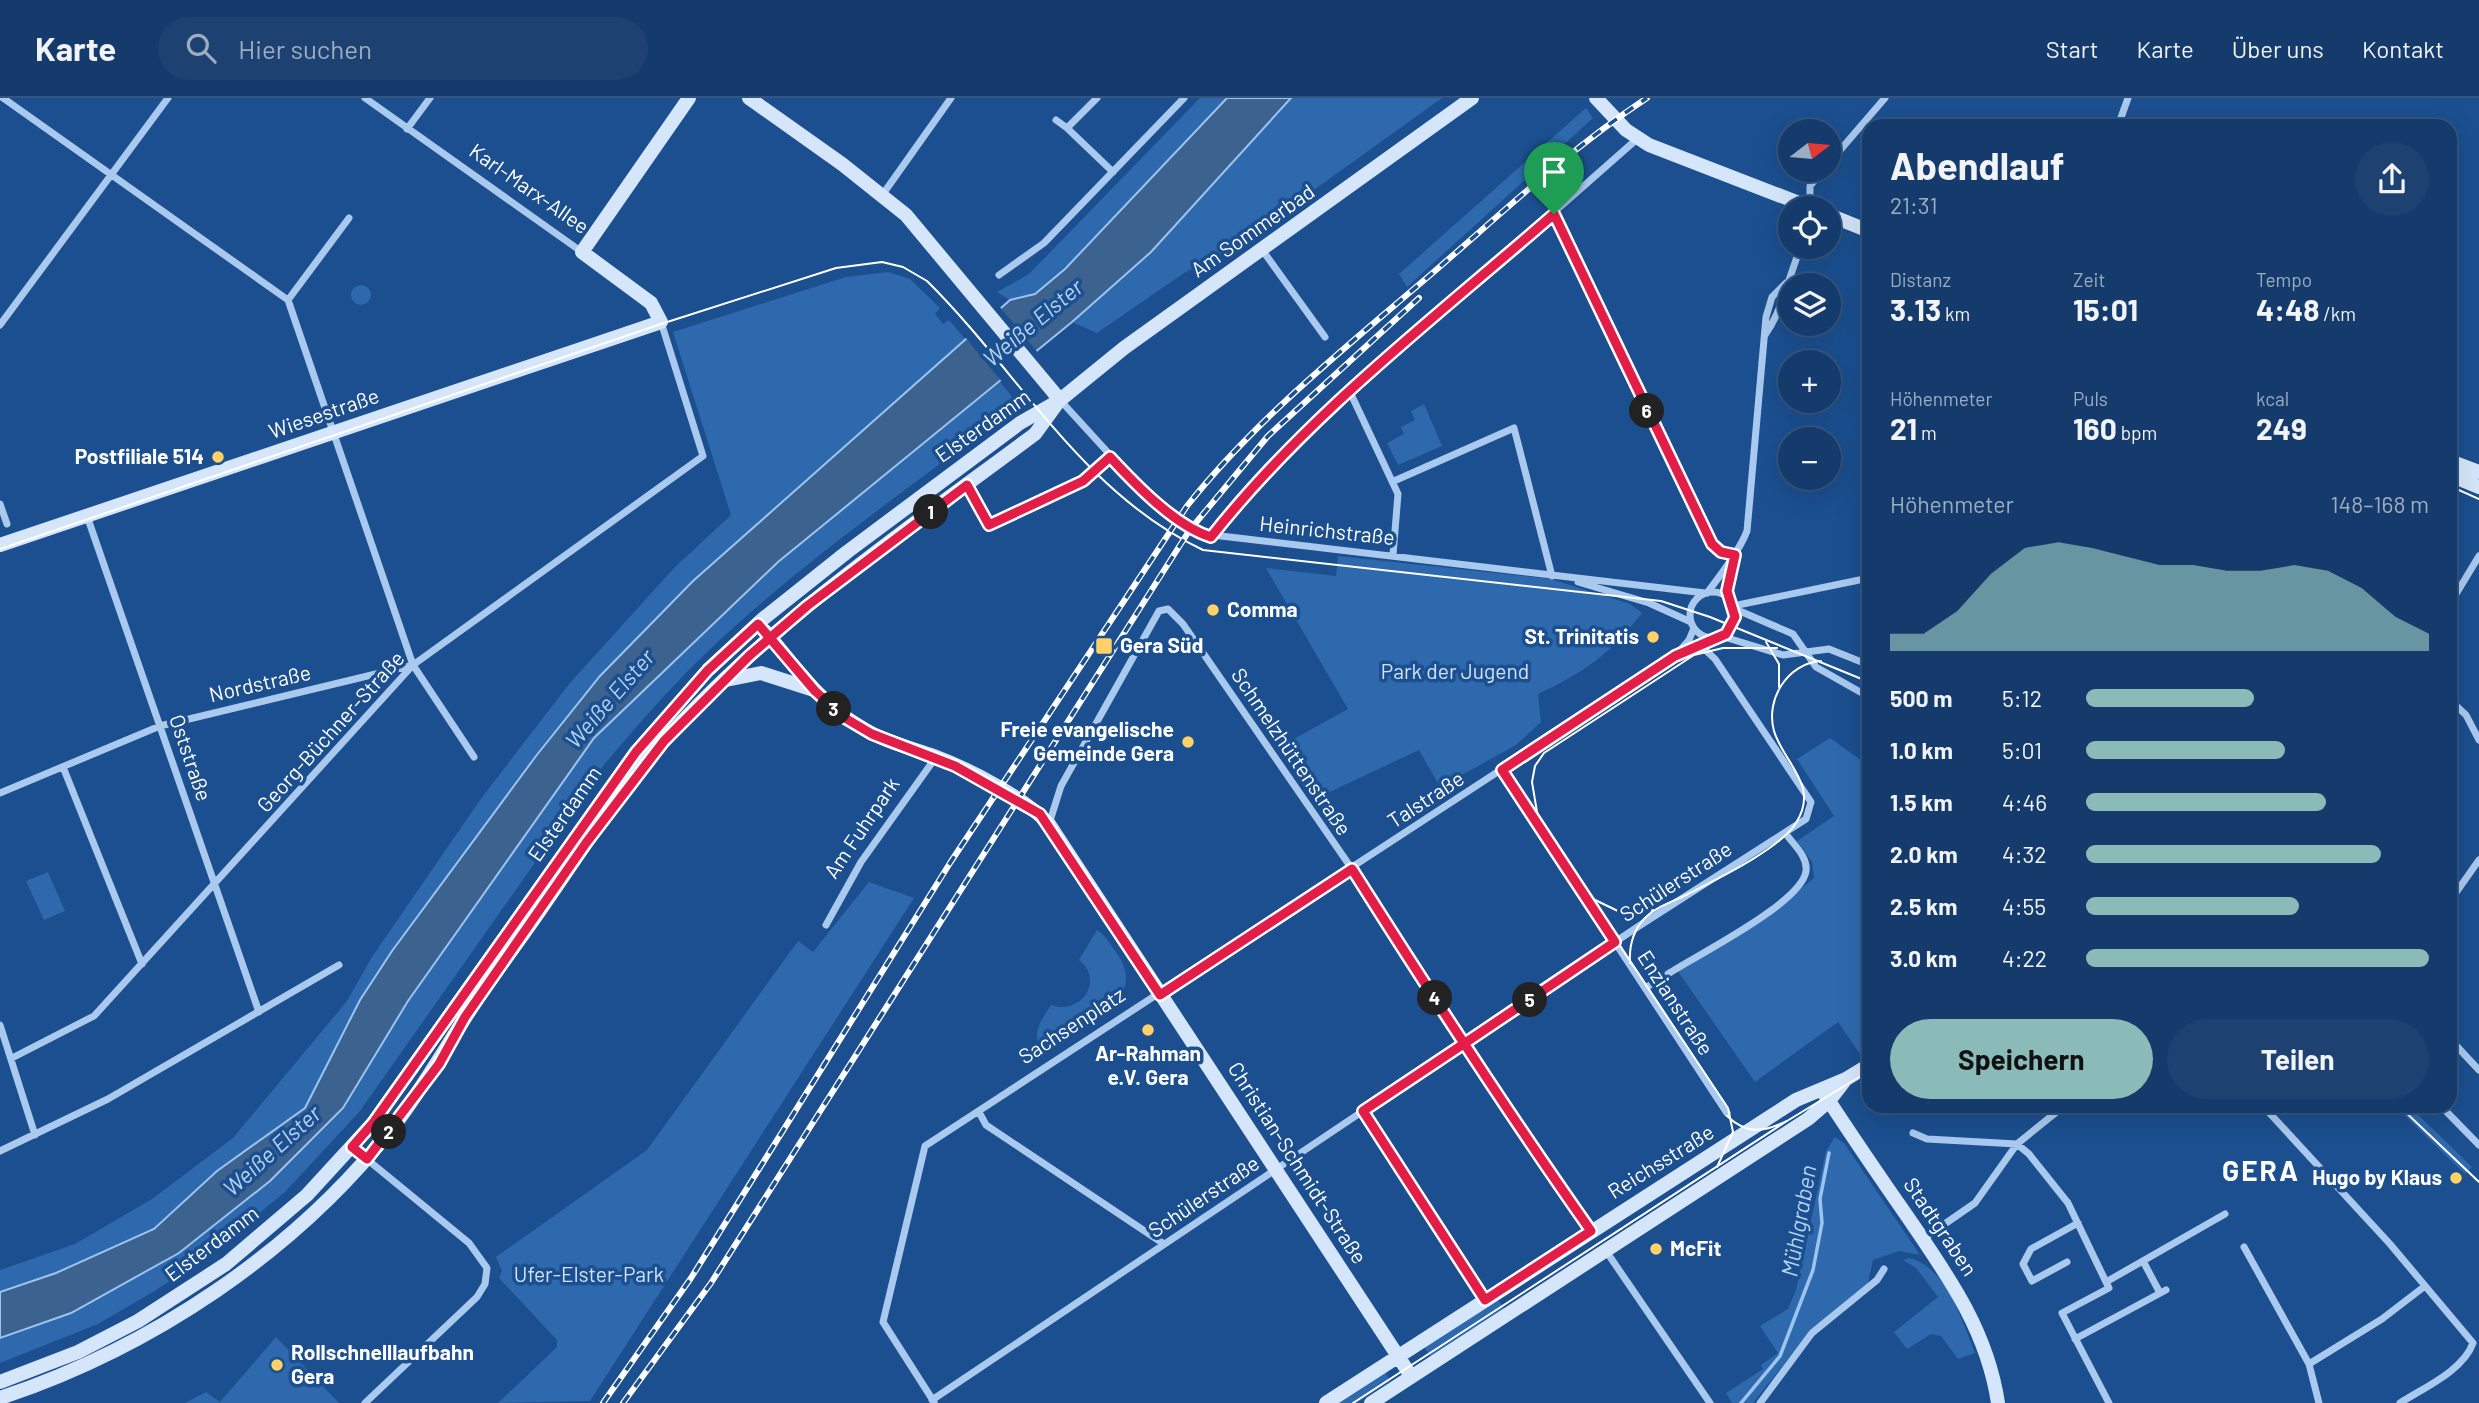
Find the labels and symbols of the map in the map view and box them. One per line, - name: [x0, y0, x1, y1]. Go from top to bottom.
- north arrow: [1778, 119, 1841, 182]
- street label: Karl-Marx-Allee: [465, 137, 595, 238]
- pin: [1524, 142, 1584, 214]
- street label: Am Sommerbad: [1186, 178, 1319, 282]
- water label: Weiße Elster: [977, 272, 1089, 372]
- street label: Wiesestraße: [265, 382, 382, 443]
- street label: Elsterdamm: [930, 383, 1035, 467]
- pin: 6: [1630, 394, 1664, 428]
- place label: Postfiliale 514: [75, 443, 204, 468]
- marker: Postfiliale 514: [210, 449, 226, 465]
- pin: 1: [914, 494, 948, 530]
- street label: Heinrichstraße: [1258, 510, 1396, 549]
- place label: Comma: [1227, 596, 1298, 621]
- marker: Comma: [1205, 602, 1221, 618]
- place label: St. Trinitatis: [1525, 623, 1639, 648]
- marker: St. Trinitatis: [1645, 629, 1661, 645]
- place label: Gera Süd: [1120, 632, 1203, 657]
- marker: Gera Süd: [1094, 636, 1114, 656]
- water label: Weiße Elster: [559, 642, 660, 754]
- street label: Georg-Büchner-Straße: [251, 645, 409, 817]
- park label: Park der Jugend: [1381, 658, 1529, 683]
- street label: Nordstraße: [206, 659, 313, 706]
- street label: Schmelzhüttenstraße: [1227, 663, 1357, 839]
- pin: 3: [816, 692, 852, 726]
- street label: Oststraße: [165, 711, 218, 804]
- place label: Freie evangelische Gemeinde Gera: [1000, 716, 1174, 765]
- marker: Freie evangelische Gemeinde Gera: [1180, 734, 1196, 750]
- street label: Elsterdamm: [522, 761, 606, 866]
- street label: Talstraße: [1382, 765, 1468, 833]
- street label: Am Fuhrpark: [818, 772, 904, 883]
- street label: Schülerstraße: [1615, 835, 1736, 926]
- street label: Enzianstraße: [1633, 945, 1719, 1059]
- street label: Sachsenplatz: [1013, 981, 1129, 1068]
- pin: 4: [1418, 981, 1452, 1016]
- pin: 5: [1512, 982, 1548, 1018]
- marker: Ar-Rahman e.V. Gera: [1140, 1022, 1156, 1038]
- place label: Ar-Rahman e.V. Gera: [1095, 1040, 1201, 1089]
- street label: Christian-Schmidt-Straße: [1224, 1057, 1373, 1268]
- water label: Weiße Elster: [217, 1098, 327, 1201]
- pin: 2: [372, 1114, 406, 1150]
- street label: Reichsstraße: [1603, 1118, 1718, 1203]
- street label: Schülerstraße: [1143, 1150, 1263, 1242]
- district label: GERA: [2222, 1153, 2300, 1187]
- water label: Mühlgraben: [1774, 1163, 1822, 1279]
- place label: Hugo by Klaus: [2312, 1164, 2442, 1189]
- marker: Hugo by Klaus: [2448, 1170, 2464, 1186]
- street label: Stadtgraben: [1899, 1172, 1983, 1280]
- street label: Elsterdamm: [159, 1200, 263, 1286]
- place label: McFit: [1670, 1235, 1721, 1260]
- marker: McFit: [1648, 1241, 1664, 1257]
- park label: Ufer-Elster-Park: [514, 1261, 664, 1286]
- place label: Rollschnelllaufbahn Gera: [291, 1339, 474, 1388]
- marker: Rollschnelllaufbahn Gera: [269, 1357, 285, 1373]

